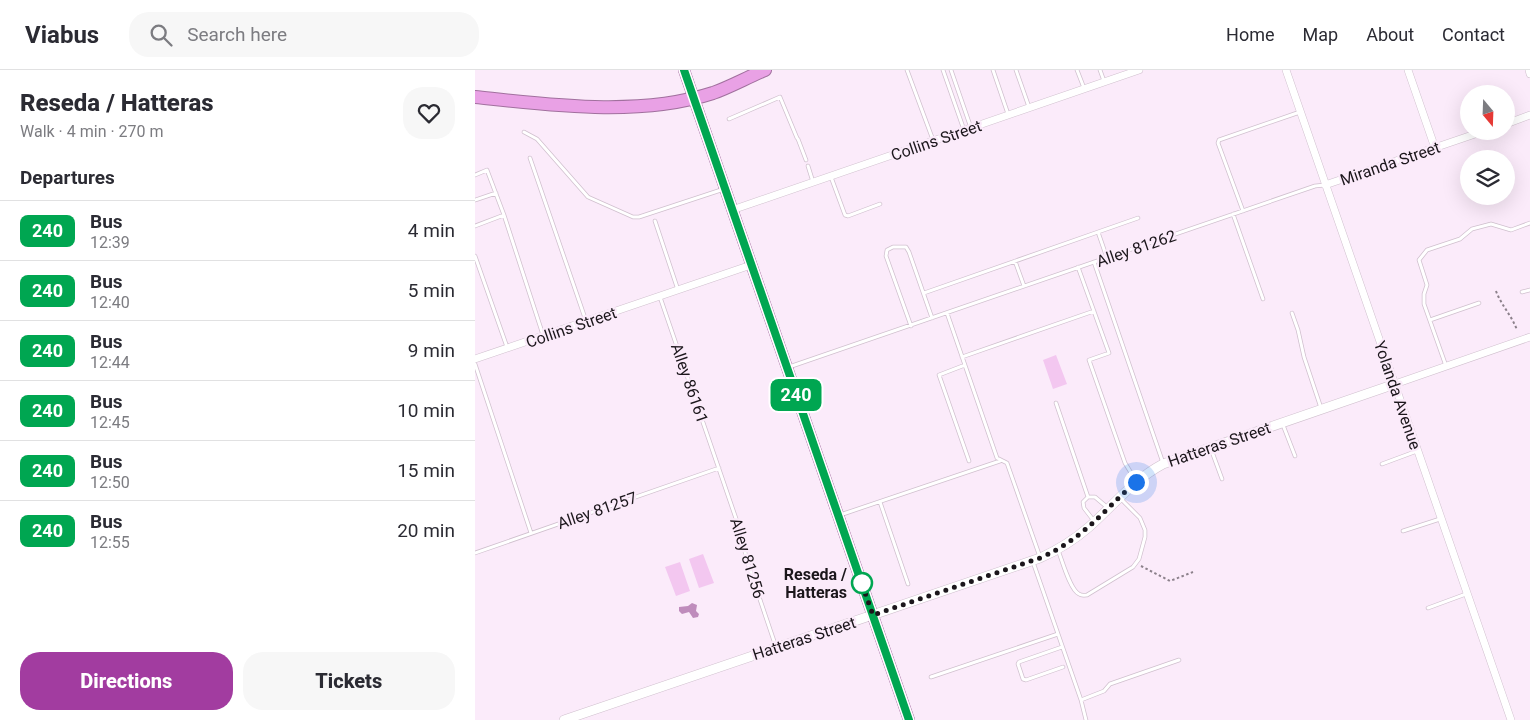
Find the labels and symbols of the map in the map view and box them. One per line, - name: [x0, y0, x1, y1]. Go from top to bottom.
- north arrow: [1460, 85, 1515, 140]
- street label: Collins Street: [888, 116, 984, 165]
- street label: Miranda Street: [1338, 137, 1443, 189]
- street label: Alley 81262: [1094, 226, 1179, 271]
- street label: Collins Street: [523, 303, 619, 352]
- street label: Yolanda Avenue: [1370, 338, 1425, 452]
- street label: Alley 86161: [667, 341, 712, 426]
- line badge: 240: [767, 379, 825, 411]
- street label: Hatteras Street: [1165, 418, 1273, 471]
- your location: [1124, 470, 1149, 495]
- street label: Alley 81257: [555, 488, 640, 533]
- street label: Alley 81256: [726, 516, 769, 601]
- place label: Reseda / Hatteras: [784, 565, 847, 602]
- marker: Reseda / Hatteras: [851, 572, 873, 594]
- street label: Hatteras Street: [750, 613, 858, 664]

